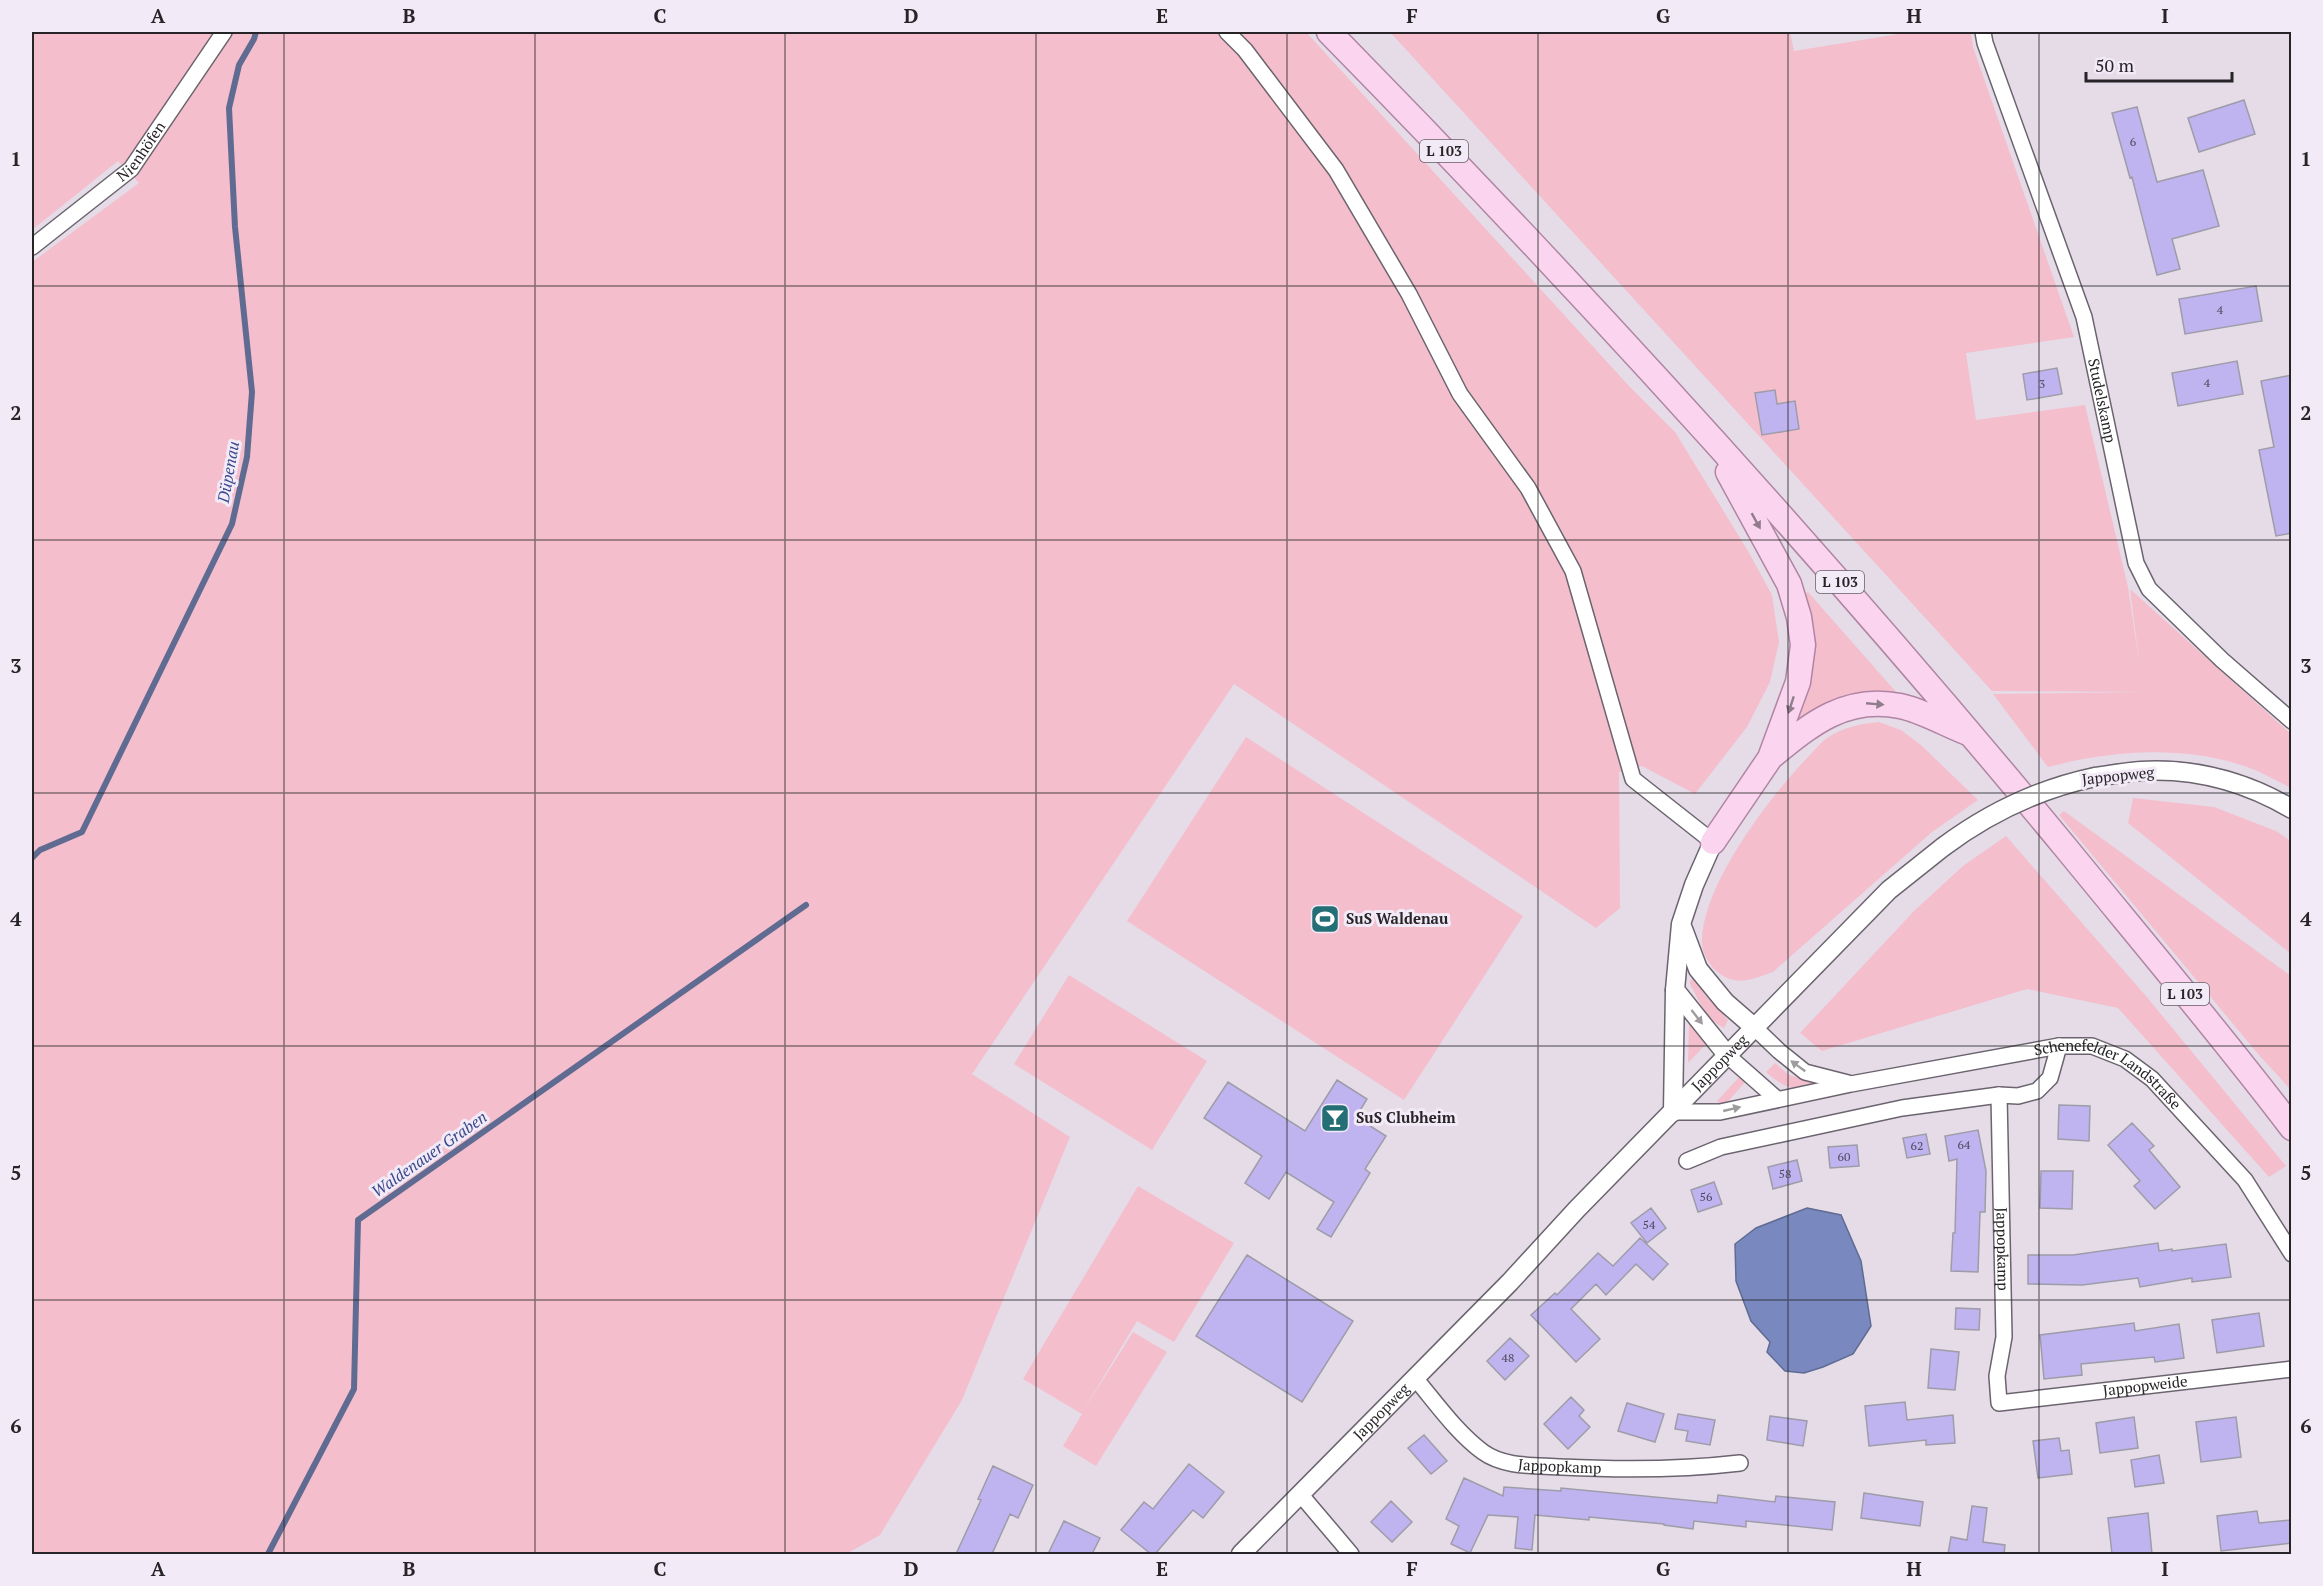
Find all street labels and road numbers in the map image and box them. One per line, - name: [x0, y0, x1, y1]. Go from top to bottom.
- street label: Nienhöfen: [112, 117, 169, 186]
- road number: L 103: [1420, 140, 1468, 162]
- street label: Studelskamp: [2084, 356, 2121, 445]
- road number: L 103: [1816, 571, 1864, 593]
- street label: Jappopweg: [2081, 761, 2156, 789]
- road number: L 103: [2161, 983, 2209, 1005]
- street label: Jappopweg: [1687, 1028, 1752, 1095]
- street label: Schenefelder Landstraße: [2032, 1035, 2186, 1113]
- street label: Jappopkamp: [1992, 1207, 2014, 1291]
- street label: Jappopweide: [2102, 1370, 2189, 1400]
- street label: Jappopweg: [1348, 1377, 1414, 1444]
- street label: Jappopkamp: [1517, 1453, 1602, 1478]

